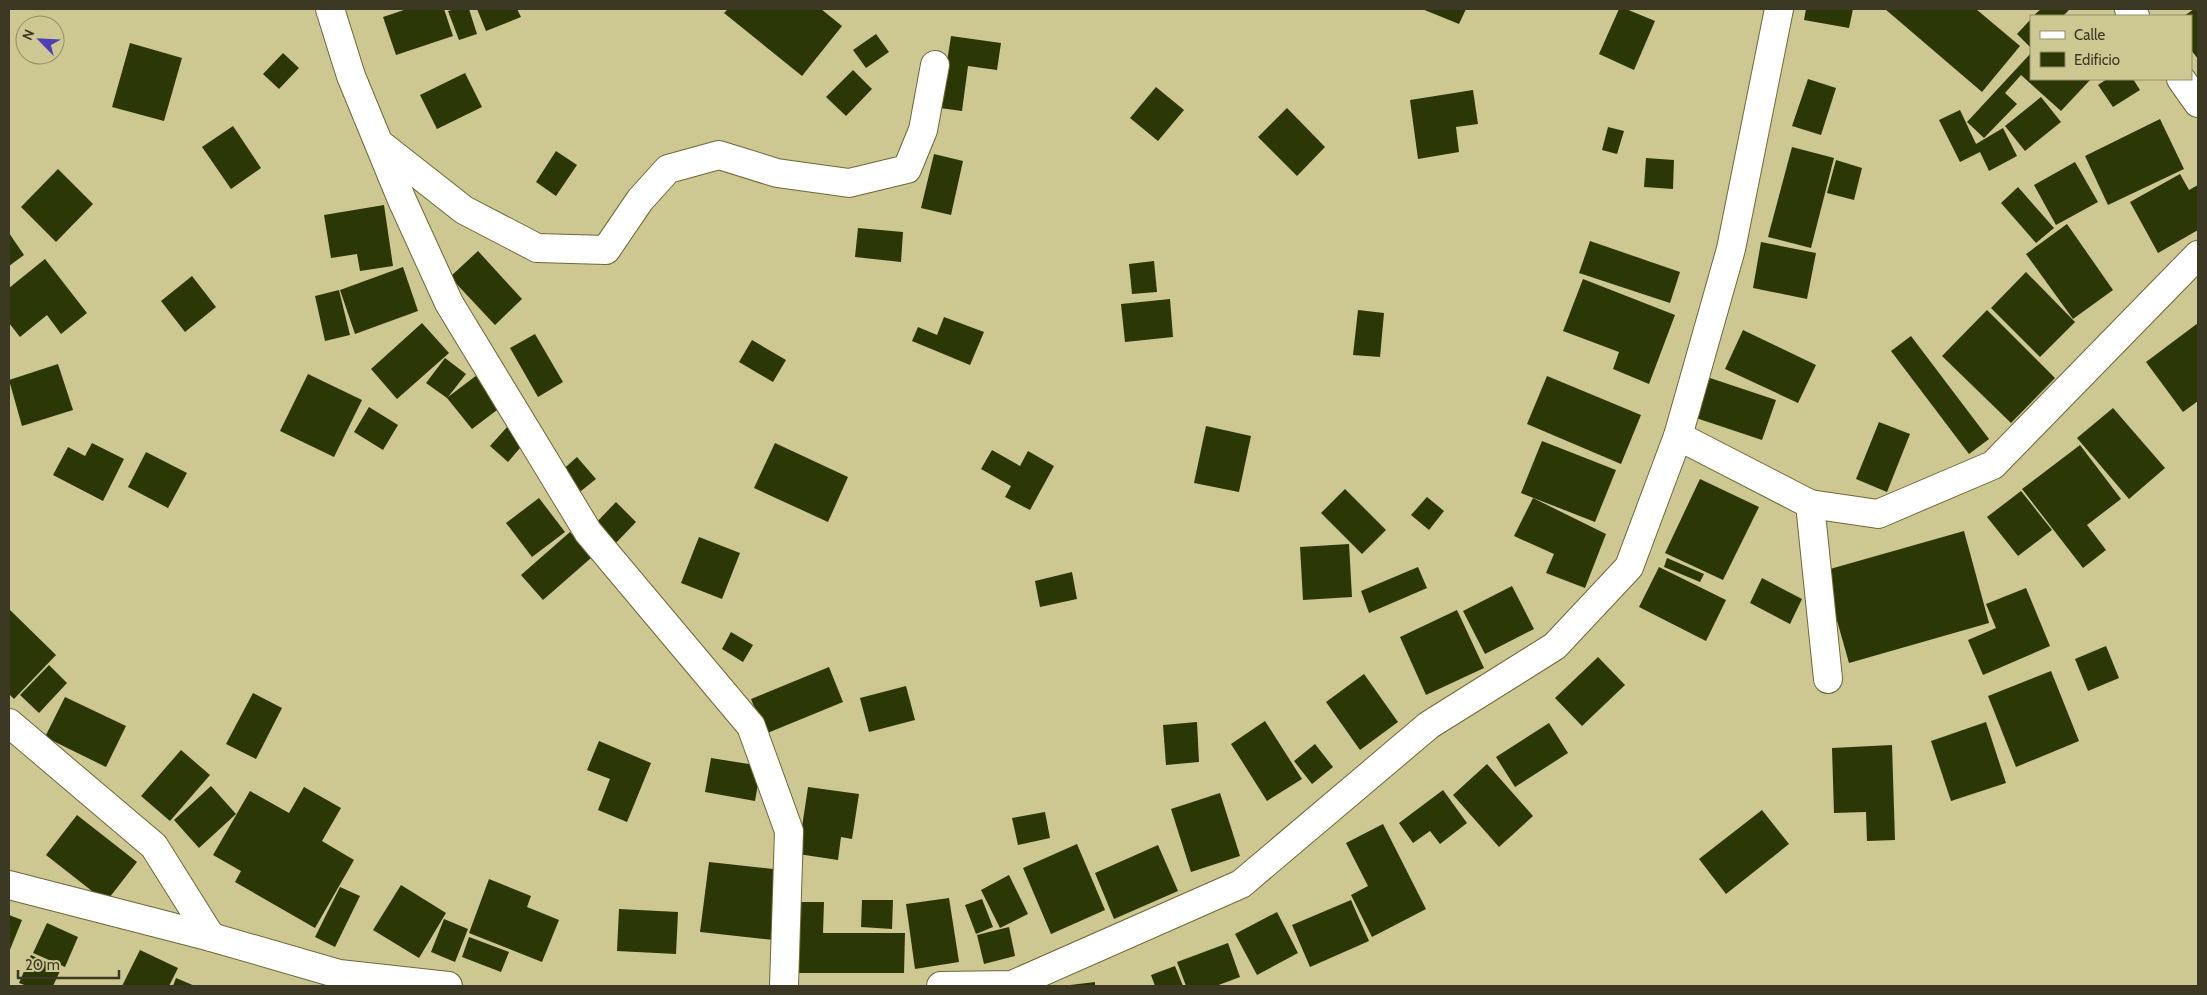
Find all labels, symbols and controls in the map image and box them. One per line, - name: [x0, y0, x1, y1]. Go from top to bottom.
- north arrow: [15, 15, 65, 65]
- legend: [2030, 15, 2192, 80]
- text: Calle: [2074, 26, 2105, 44]
- text: N: [18, 27, 38, 43]
- text: Edificio: [2074, 51, 2120, 69]
- scale bar: [18, 948, 119, 980]
- text: 20 m: [25, 956, 60, 974]

